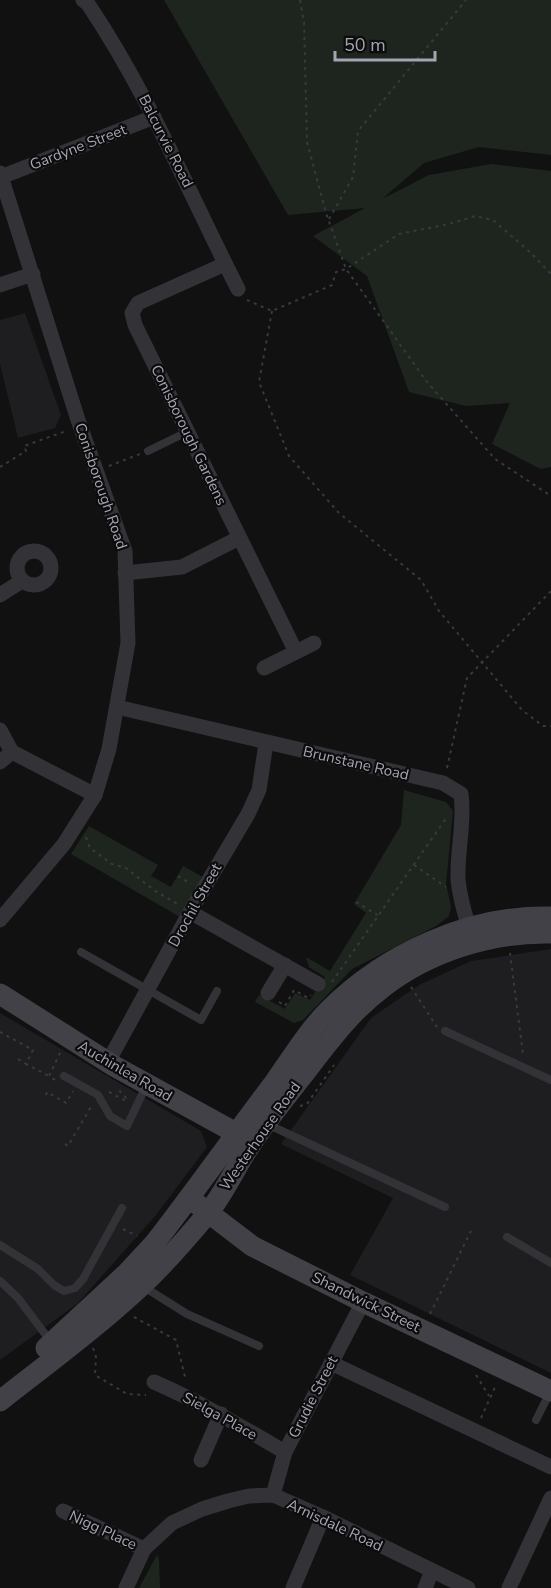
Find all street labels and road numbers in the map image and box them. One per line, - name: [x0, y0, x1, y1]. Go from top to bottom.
- street label: Balcurvie Road: [134, 91, 198, 191]
- street label: Gardyne Street: [27, 119, 130, 175]
- street label: Conisborough Gardens: [146, 361, 232, 509]
- street label: Conisborough Road: [70, 420, 132, 552]
- street label: Brunstane Road: [301, 741, 411, 785]
- street label: Drochil Street: [164, 859, 227, 950]
- street label: Auchinlea Road: [74, 1036, 176, 1106]
- street label: Westerhouse Road: [215, 1078, 305, 1194]
- street label: Shandwick Street: [308, 1267, 424, 1337]
- street label: Grudie Street: [284, 1352, 343, 1441]
- street label: Sielga Place: [179, 1387, 261, 1445]
- street label: Arnisdale Road: [284, 1494, 386, 1556]
- street label: Nigg Place: [66, 1506, 140, 1554]

